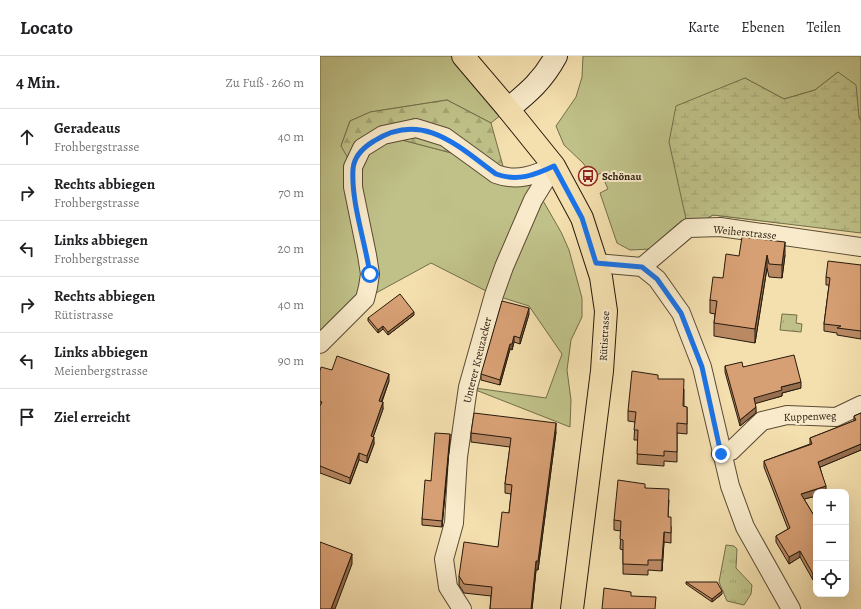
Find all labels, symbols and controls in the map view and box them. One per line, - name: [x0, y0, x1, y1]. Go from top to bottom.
- text: Locato: [20, 15, 73, 41]
- text: Karte: [688, 18, 719, 37]
- text: Ebenen: [741, 18, 785, 37]
- text: Teilen: [807, 18, 841, 37]
- text: 4 Min.: [16, 71, 60, 94]
- text: Zu Fuß · 260 m: [226, 74, 304, 91]
- text: Geradeaus: [54, 118, 120, 138]
- icon: ahead: [16, 126, 38, 148]
- text: 40 m: [278, 128, 304, 145]
- text: Frohbergstrasse: [54, 138, 139, 155]
- bus stop icon: Schönau: [577, 165, 599, 187]
- place label: Schönau: [602, 169, 642, 184]
- text: Rechts abbiegen: [54, 174, 155, 194]
- icon: right: [16, 182, 38, 204]
- text: 70 m: [278, 184, 304, 201]
- text: Frohbergstrasse: [54, 194, 139, 211]
- street label: Weiherstrasse: [712, 222, 777, 243]
- text: Links abbiegen: [54, 230, 148, 250]
- icon: left: [16, 238, 38, 260]
- text: 20 m: [278, 240, 304, 257]
- text: Frohbergstrasse: [54, 250, 139, 267]
- route start: [361, 265, 379, 283]
- text: Rechts abbiegen: [54, 286, 155, 306]
- icon: right: [16, 294, 38, 316]
- text: 40 m: [278, 296, 304, 313]
- text: Rütistrasse: [54, 306, 113, 323]
- street label: Rütistrasse: [596, 311, 613, 361]
- street label: Unterer Kreuzacker: [460, 315, 495, 405]
- text: Links abbiegen: [54, 342, 148, 362]
- icon: left: [16, 350, 38, 372]
- text: 90 m: [278, 352, 304, 369]
- text: Meienbergstrasse: [54, 362, 148, 379]
- icon: arrive: [16, 406, 38, 428]
- text: Ziel erreicht: [54, 407, 130, 427]
- street label: Kuppenweg: [783, 408, 837, 425]
- route end: [712, 445, 730, 463]
- map controls: [813, 489, 849, 597]
- button: +: [813, 489, 849, 525]
- button: −: [813, 525, 849, 561]
- button: locate: [813, 561, 849, 597]

